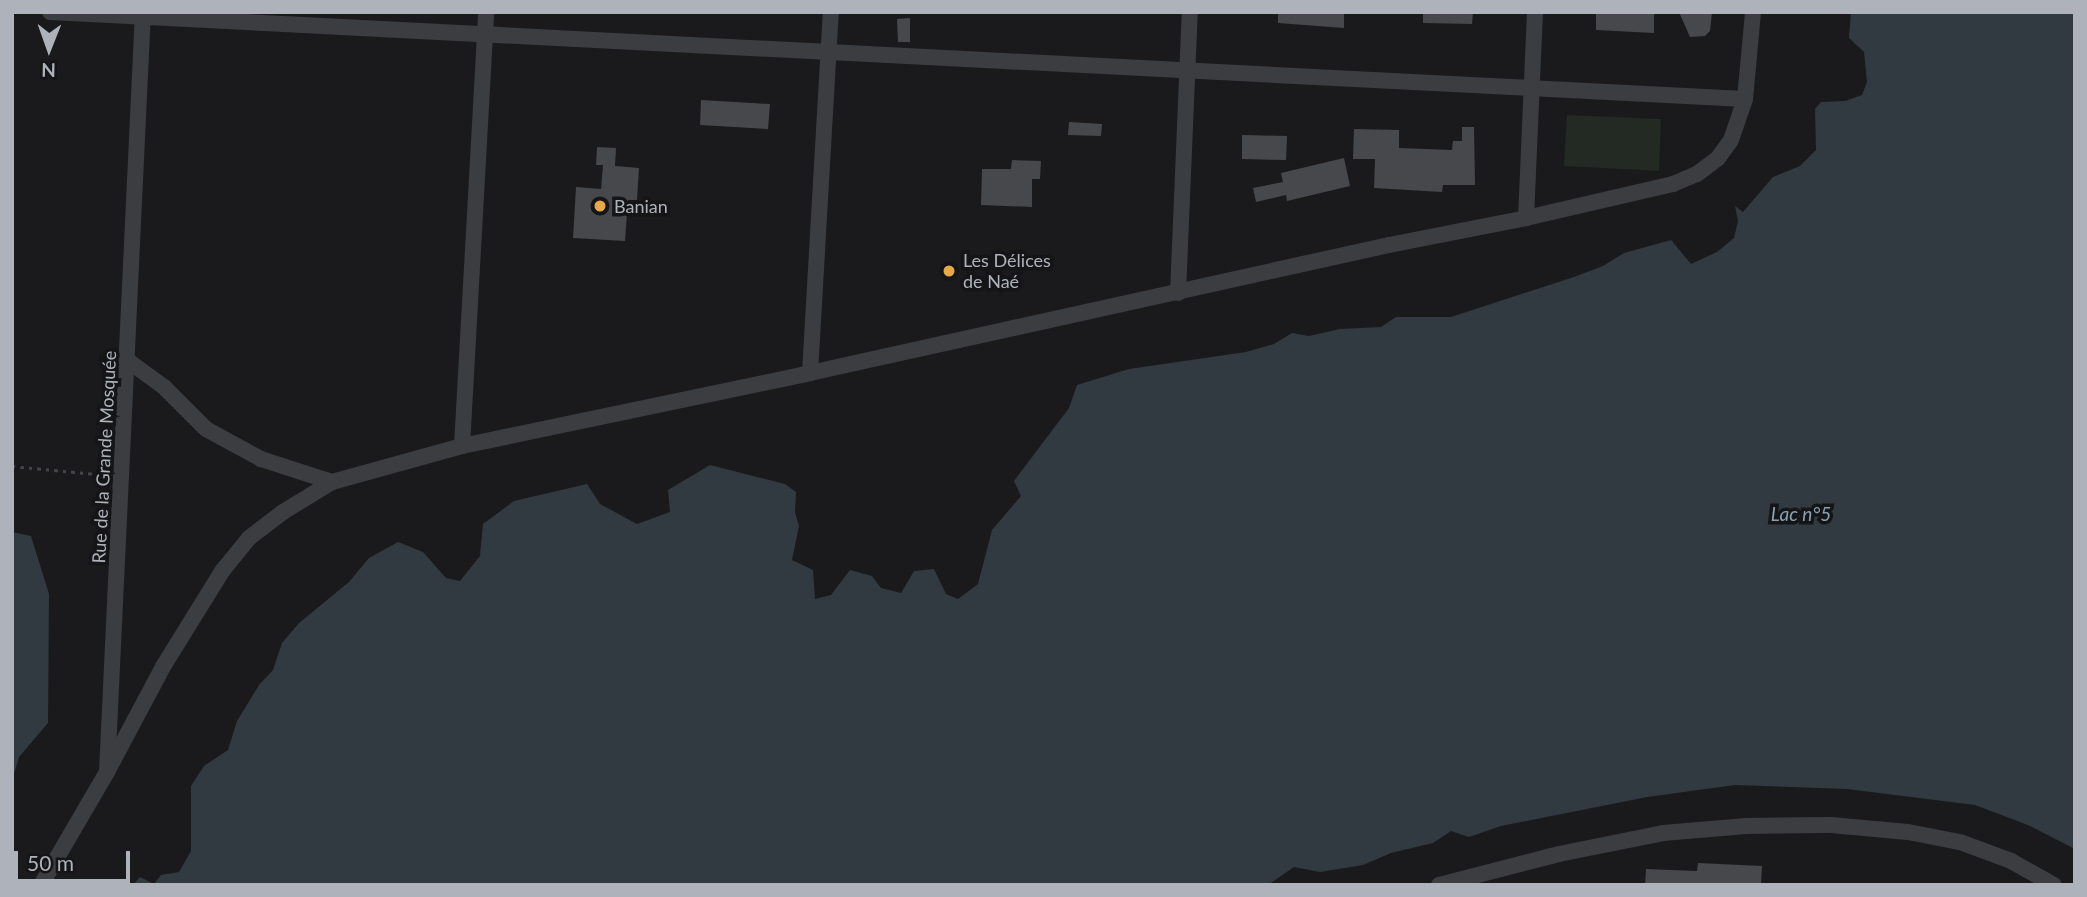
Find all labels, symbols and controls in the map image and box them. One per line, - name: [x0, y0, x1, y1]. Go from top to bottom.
- north arrow: [14, 14, 84, 84]
- text: N: [41, 59, 56, 82]
- place label: Banian: [614, 195, 668, 217]
- marker: Banian: [592, 198, 608, 214]
- place label: Les Délices de Naé: [963, 250, 1051, 292]
- marker: Les Délices de Naé: [941, 263, 957, 279]
- street label: Rue de la Grande Mosquée: [88, 350, 120, 564]
- water label: Lac n°5: [1771, 503, 1831, 525]
- scale bar: [18, 838, 133, 882]
- text: 50 m: [27, 850, 74, 875]

